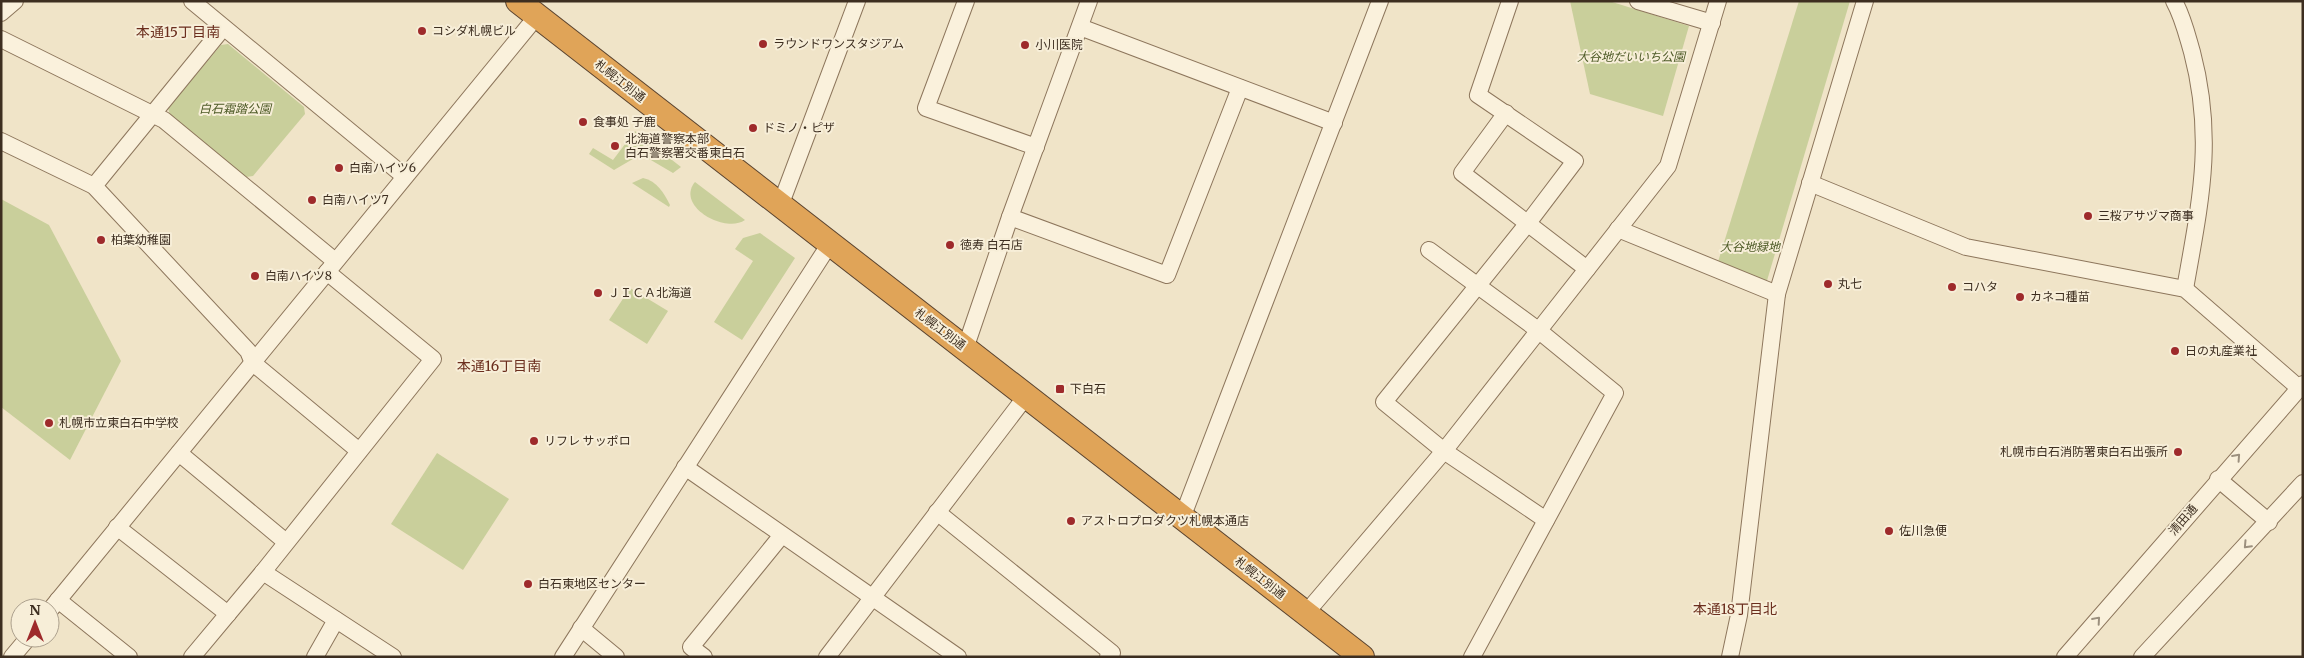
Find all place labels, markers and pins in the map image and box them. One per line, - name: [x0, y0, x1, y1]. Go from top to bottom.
- place label: コシダ札幌ビル: [432, 23, 516, 38]
- marker: コシダ札幌ビル: [416, 25, 428, 37]
- place label: ラウンドワンスタジアム: [773, 36, 904, 51]
- place label: 小川医院: [1035, 37, 1083, 52]
- marker: ラウンドワンスタジアム: [757, 38, 769, 50]
- marker: 小川医院: [1019, 39, 1031, 51]
- place label: 食事処 子鹿: [593, 114, 656, 129]
- marker: 食事処 子鹿: [577, 116, 589, 128]
- place label: ドミノ・ピザ: [763, 120, 835, 135]
- marker: ドミノ・ピザ: [747, 122, 759, 134]
- place label: 北海道警察本部 白石警察署交番東白石: [625, 131, 745, 160]
- marker: 北海道警察本部 白石警察署交番東白石: [609, 140, 621, 152]
- place label: 白南ハイツ6: [349, 160, 416, 175]
- marker: 白南ハイツ6: [333, 162, 345, 174]
- place label: 白南ハイツ7: [322, 192, 389, 207]
- marker: 白南ハイツ7: [306, 194, 318, 206]
- place label: 三桜アサヅマ商事: [2098, 208, 2194, 223]
- marker: 三桜アサヅマ商事: [2082, 210, 2094, 222]
- place label: 柏葉幼稚園: [111, 232, 171, 247]
- marker: 柏葉幼稚園: [95, 234, 107, 246]
- place label: 徳寿 白石店: [960, 237, 1023, 252]
- marker: 徳寿 白石店: [944, 239, 956, 251]
- place label: 白南ハイツ8: [265, 268, 332, 283]
- marker: 白南ハイツ8: [249, 270, 261, 282]
- place label: 丸七: [1838, 276, 1862, 291]
- marker: 丸七: [1822, 278, 1834, 290]
- place label: コハタ: [1962, 279, 1998, 294]
- marker: コハタ: [1946, 281, 1958, 293]
- place label: ＪＩＣＡ北海道: [608, 285, 692, 300]
- marker: ＪＩＣＡ北海道: [592, 287, 604, 299]
- place label: カネコ種苗: [2030, 289, 2090, 304]
- marker: カネコ種苗: [2014, 291, 2026, 303]
- place label: 日の丸産業社: [2185, 343, 2257, 358]
- marker: 日の丸産業社: [2169, 345, 2181, 357]
- place label: 下白石: [1070, 381, 1106, 396]
- marker: 下白石: [1054, 383, 1066, 395]
- place label: 札幌市立東白石中学校: [59, 415, 179, 430]
- marker: 札幌市立東白石中学校: [43, 417, 55, 429]
- place label: リフレ サッポロ: [544, 433, 631, 448]
- marker: リフレ サッポロ: [528, 435, 540, 447]
- place label: 札幌市白石消防署東白石出張所: [2000, 444, 2168, 459]
- marker: 札幌市白石消防署東白石出張所: [2172, 446, 2184, 458]
- place label: アストロプロダクツ札幌本通店: [1081, 513, 1249, 528]
- marker: アストロプロダクツ札幌本通店: [1065, 515, 1077, 527]
- place label: 佐川急便: [1899, 523, 1947, 538]
- marker: 佐川急便: [1883, 525, 1895, 537]
- place label: 白石東地区センター: [538, 576, 646, 591]
- marker: 白石東地区センター: [522, 578, 534, 590]

